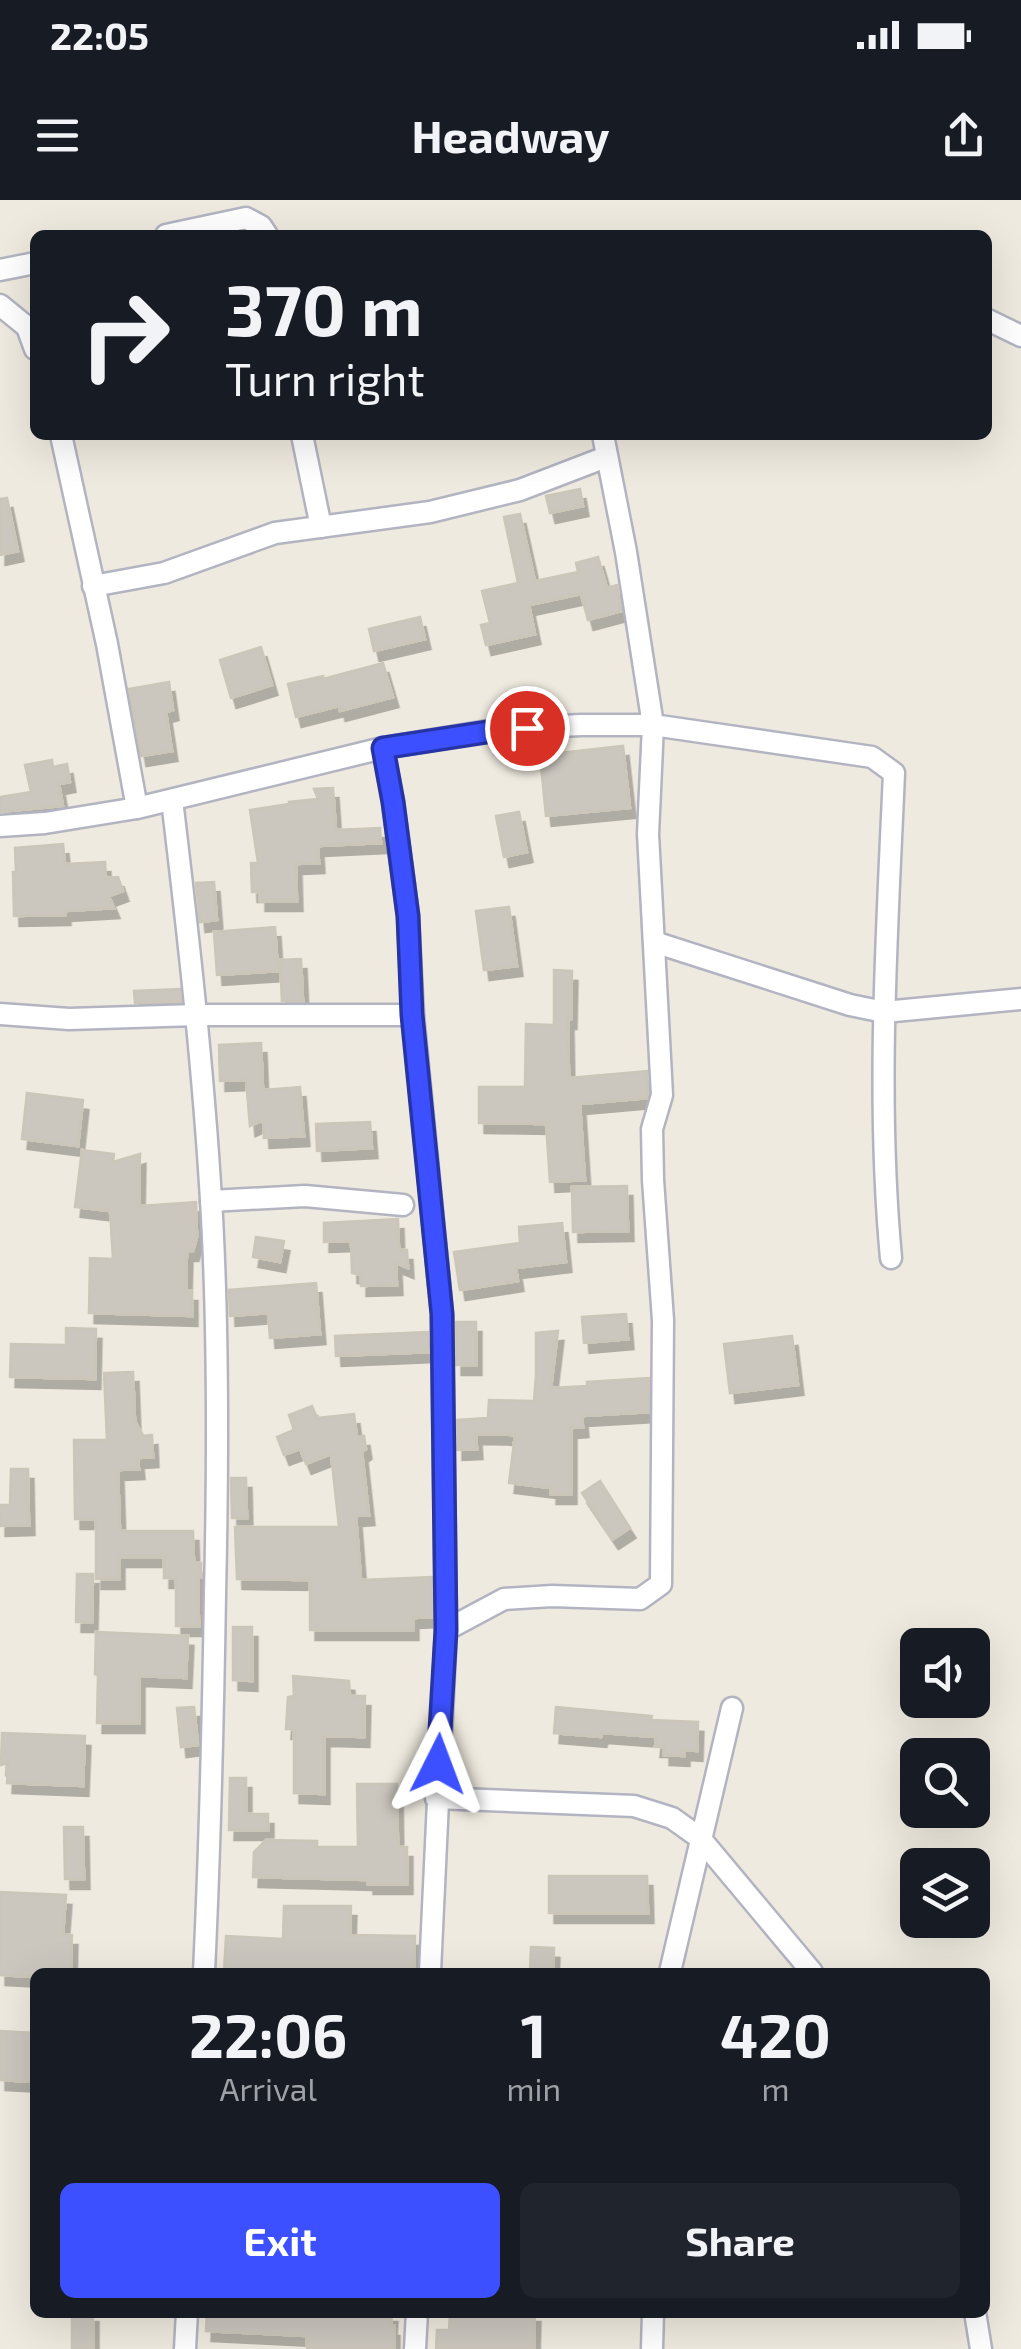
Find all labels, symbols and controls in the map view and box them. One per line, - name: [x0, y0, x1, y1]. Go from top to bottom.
- text: 22:05: [50, 12, 149, 58]
- icon: menu: [30, 108, 85, 163]
- text: Headway: [412, 108, 609, 162]
- icon: share: [936, 108, 991, 163]
- text: 370 m: [225, 266, 423, 350]
- icon: right: [60, 270, 190, 400]
- text: Turn right: [225, 351, 425, 405]
- pin: [485, 686, 570, 771]
- icon: arrive: [500, 701, 555, 756]
- map controls: [900, 1628, 990, 1938]
- button: sound: [900, 1628, 990, 1718]
- position arrow: [386, 1712, 490, 1816]
- button: search: [900, 1738, 990, 1828]
- button: layers: [900, 1848, 990, 1938]
- text: 22:06: [189, 1998, 347, 2070]
- text: 1: [521, 1998, 547, 2070]
- text: 420: [720, 1998, 831, 2070]
- text: Arrival: [220, 2069, 317, 2107]
- text: min: [506, 2069, 561, 2107]
- text: m: [761, 2069, 790, 2107]
- button: Exit: [60, 2183, 500, 2298]
- button: Share: [520, 2183, 960, 2298]

